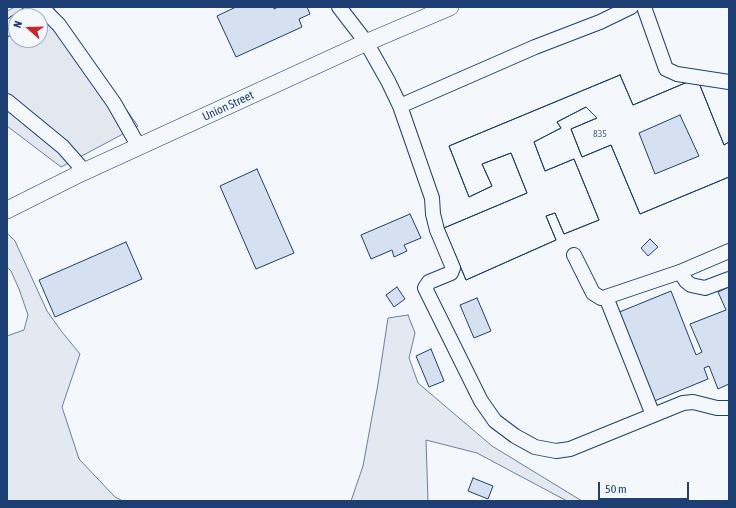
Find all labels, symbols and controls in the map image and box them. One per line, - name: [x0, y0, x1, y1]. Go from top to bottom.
- north arrow: [8, 8, 48, 48]
- text: N: [11, 19, 24, 29]
- street label: Union Street: [200, 88, 256, 124]
- house number: 835: [593, 128, 607, 140]
- scale bar: [600, 474, 691, 500]
- text: 50 m: [605, 482, 627, 496]

